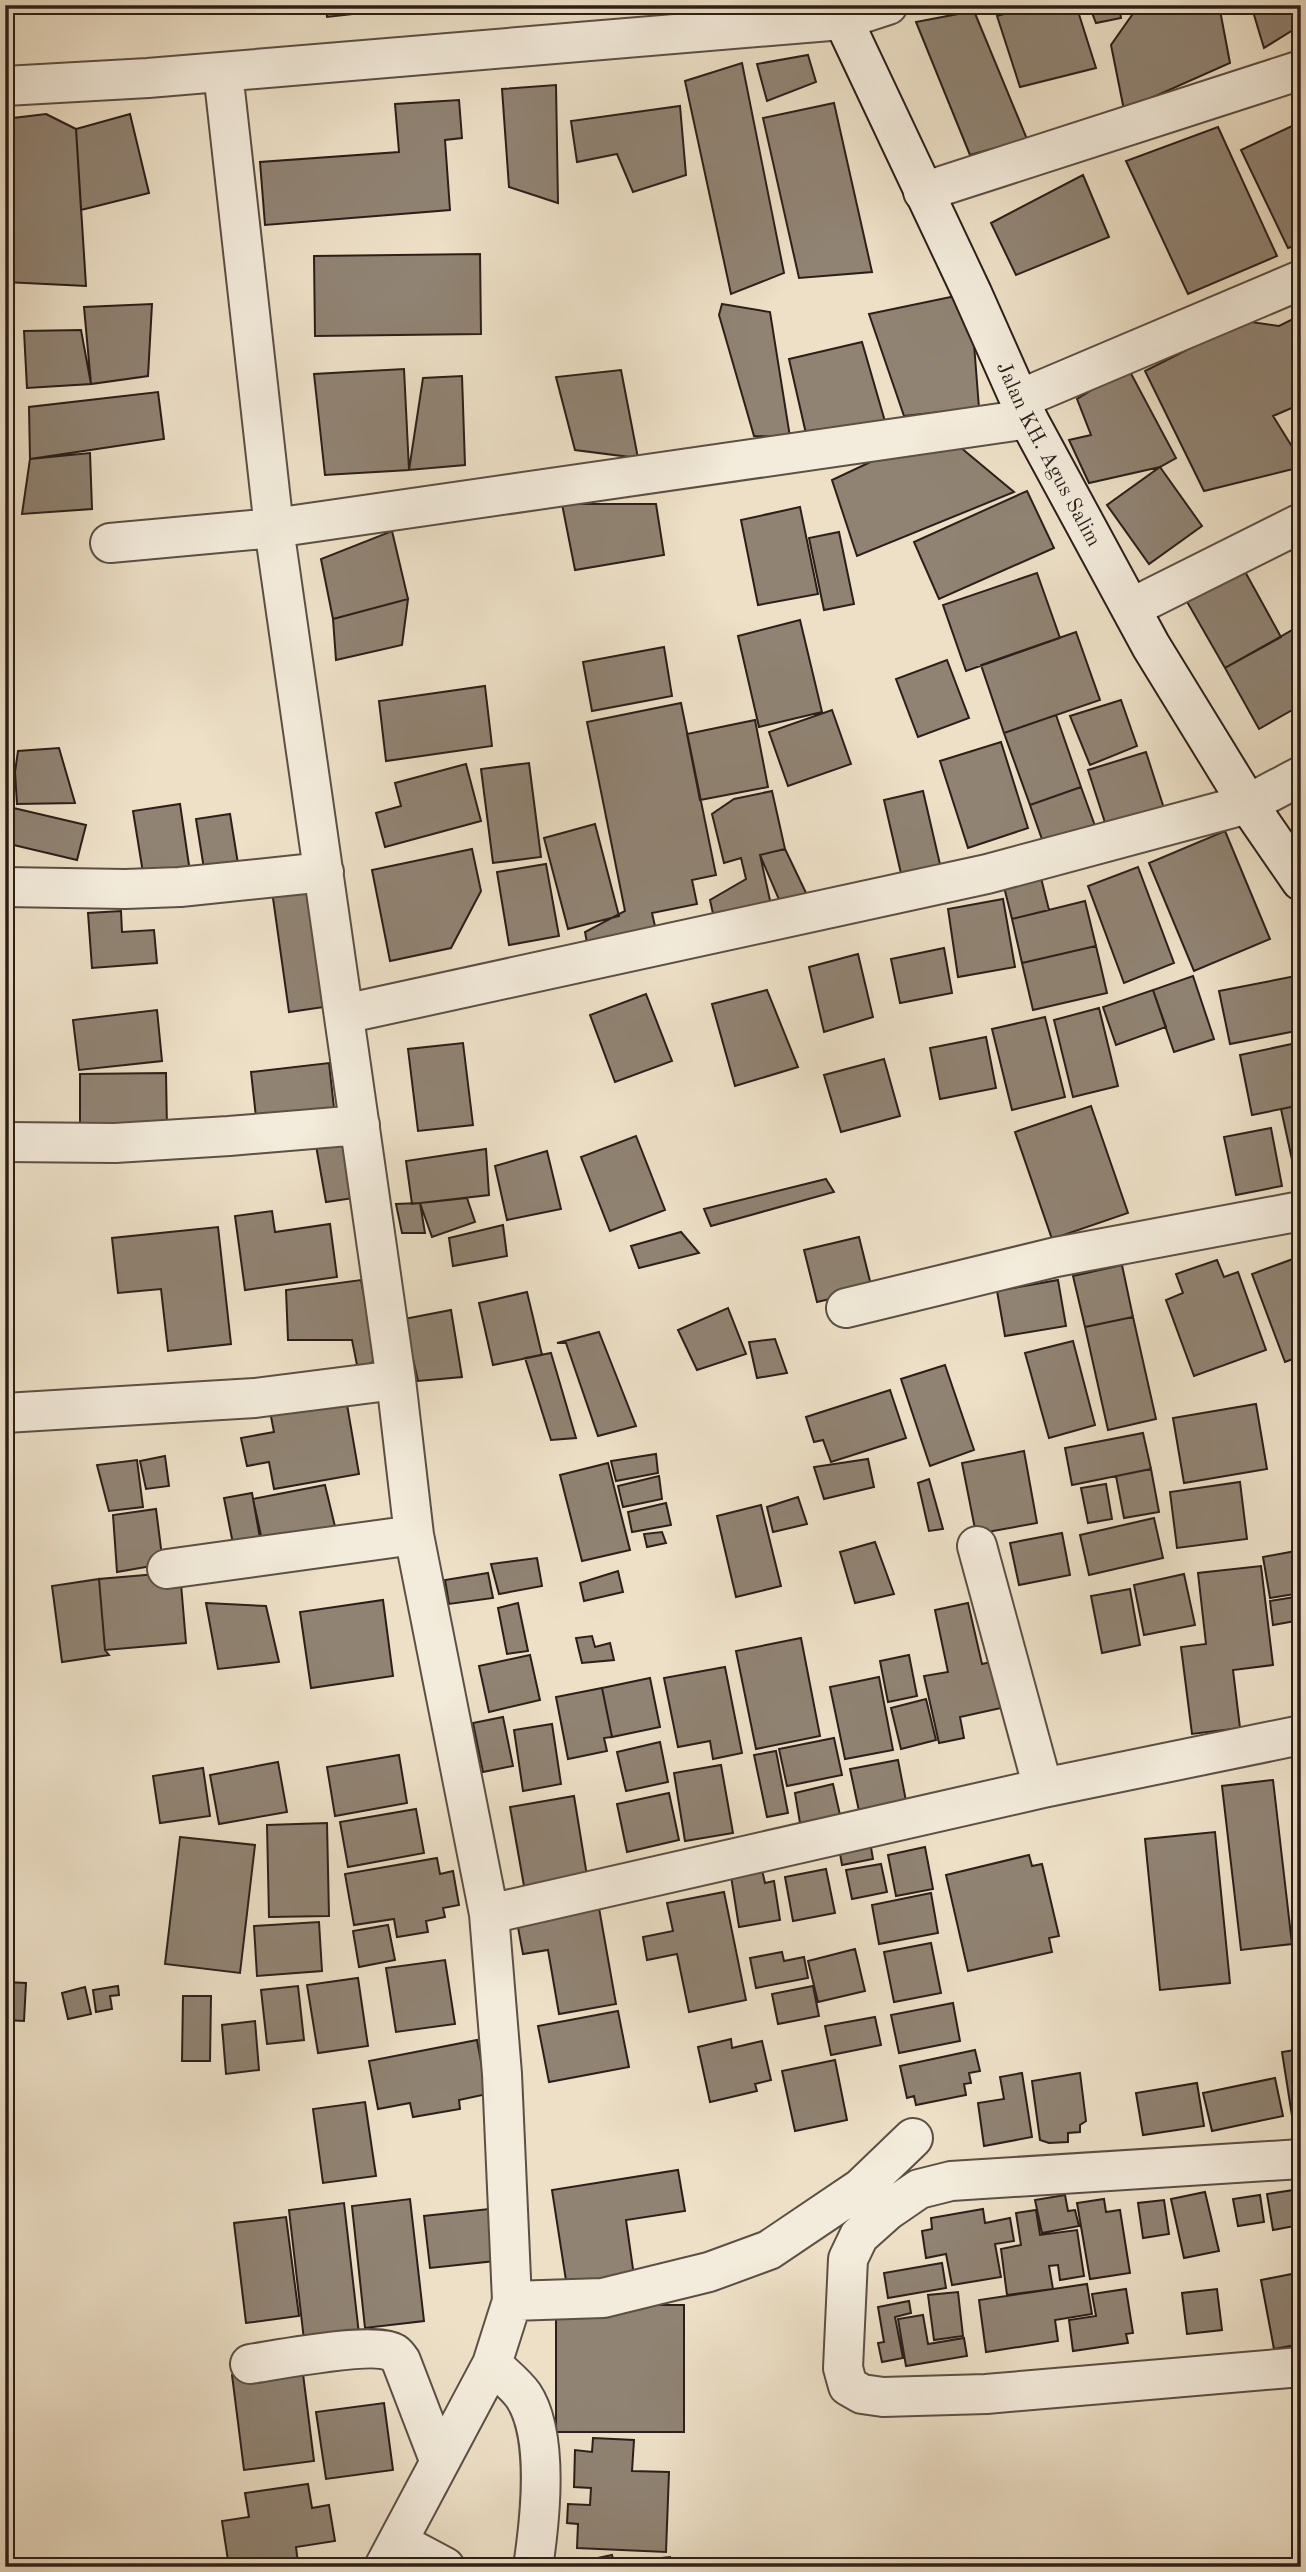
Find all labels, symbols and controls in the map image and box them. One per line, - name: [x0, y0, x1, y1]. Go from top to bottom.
- street label: Jalan KH. Agus Salim: [992, 359, 1104, 550]

